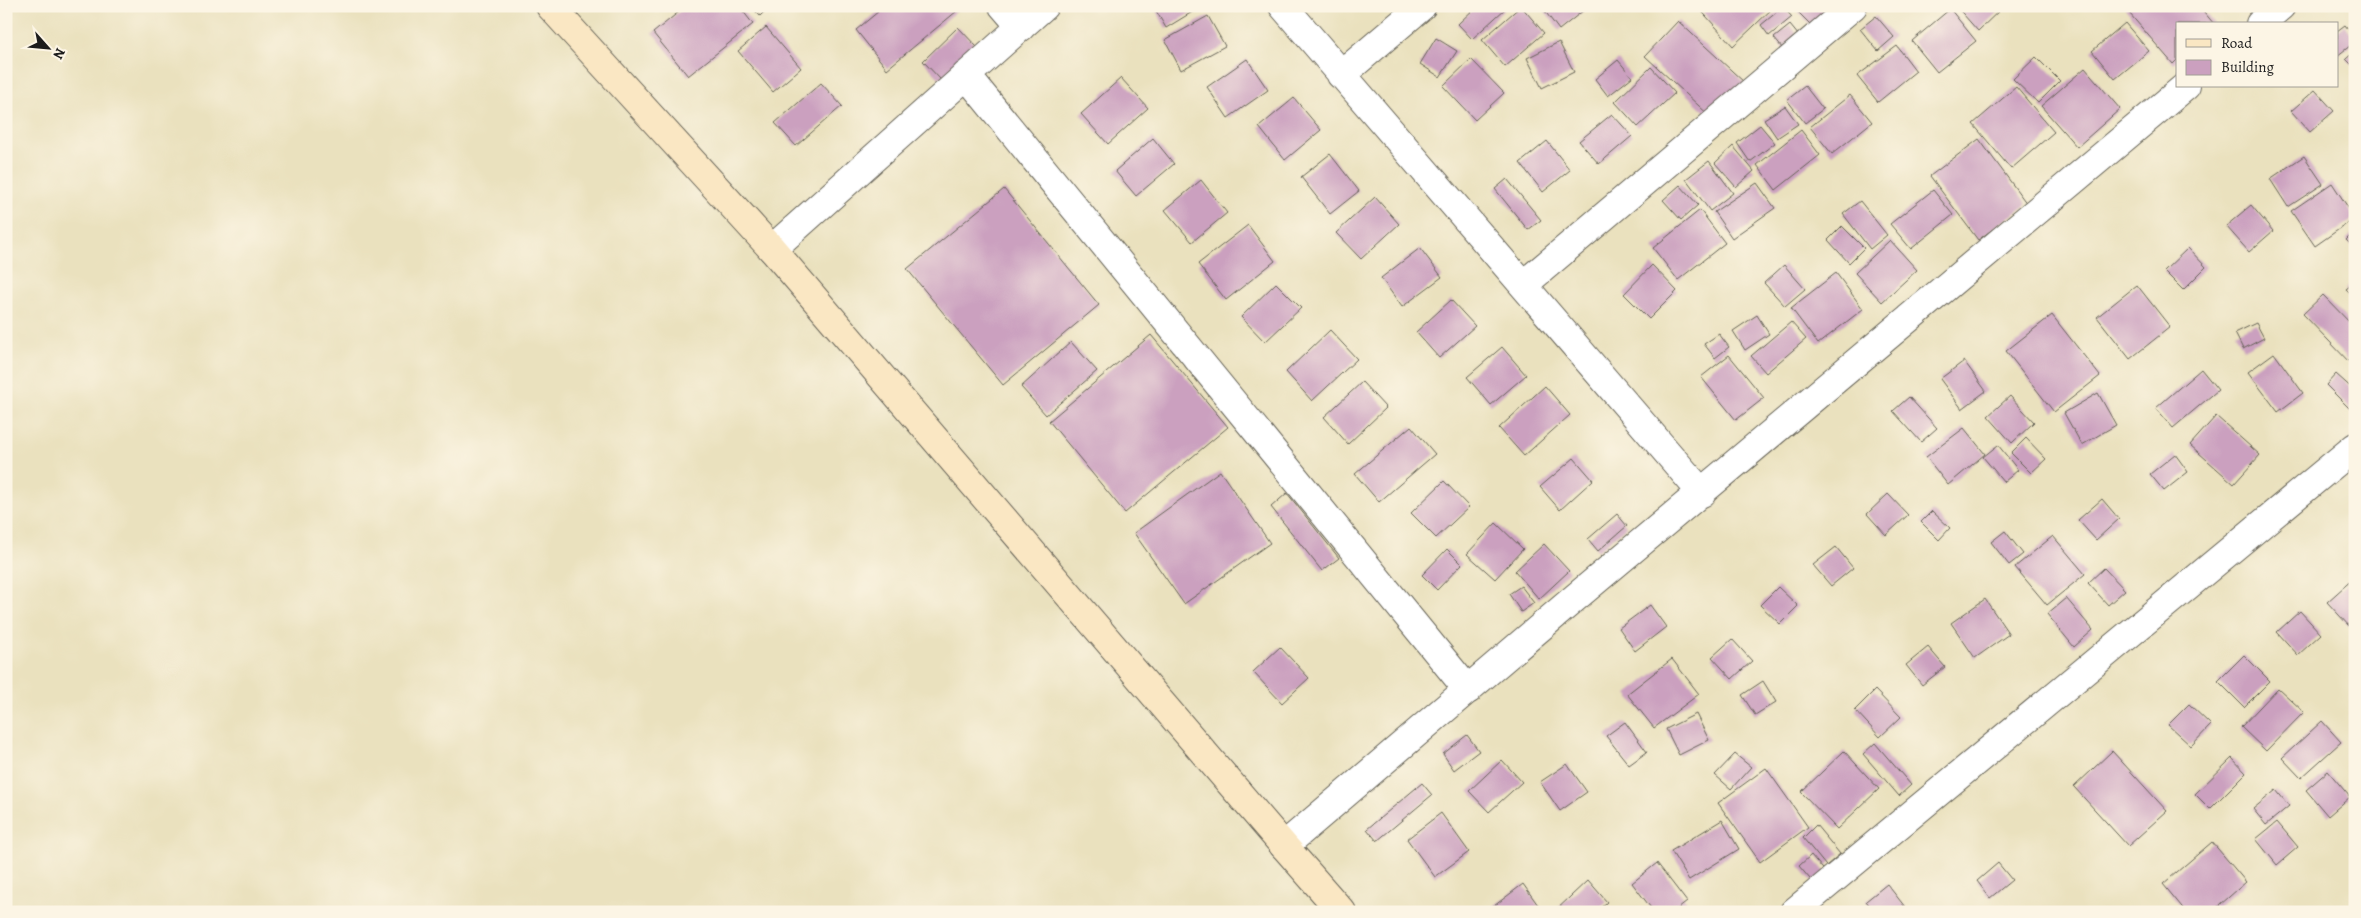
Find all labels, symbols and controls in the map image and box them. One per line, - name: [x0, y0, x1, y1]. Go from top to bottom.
- north arrow: [22, 22, 72, 72]
- legend: [2176, 22, 2338, 88]
- text: Road: [2221, 33, 2253, 53]
- text: N: [48, 45, 70, 63]
- text: Building: [2221, 57, 2274, 77]

